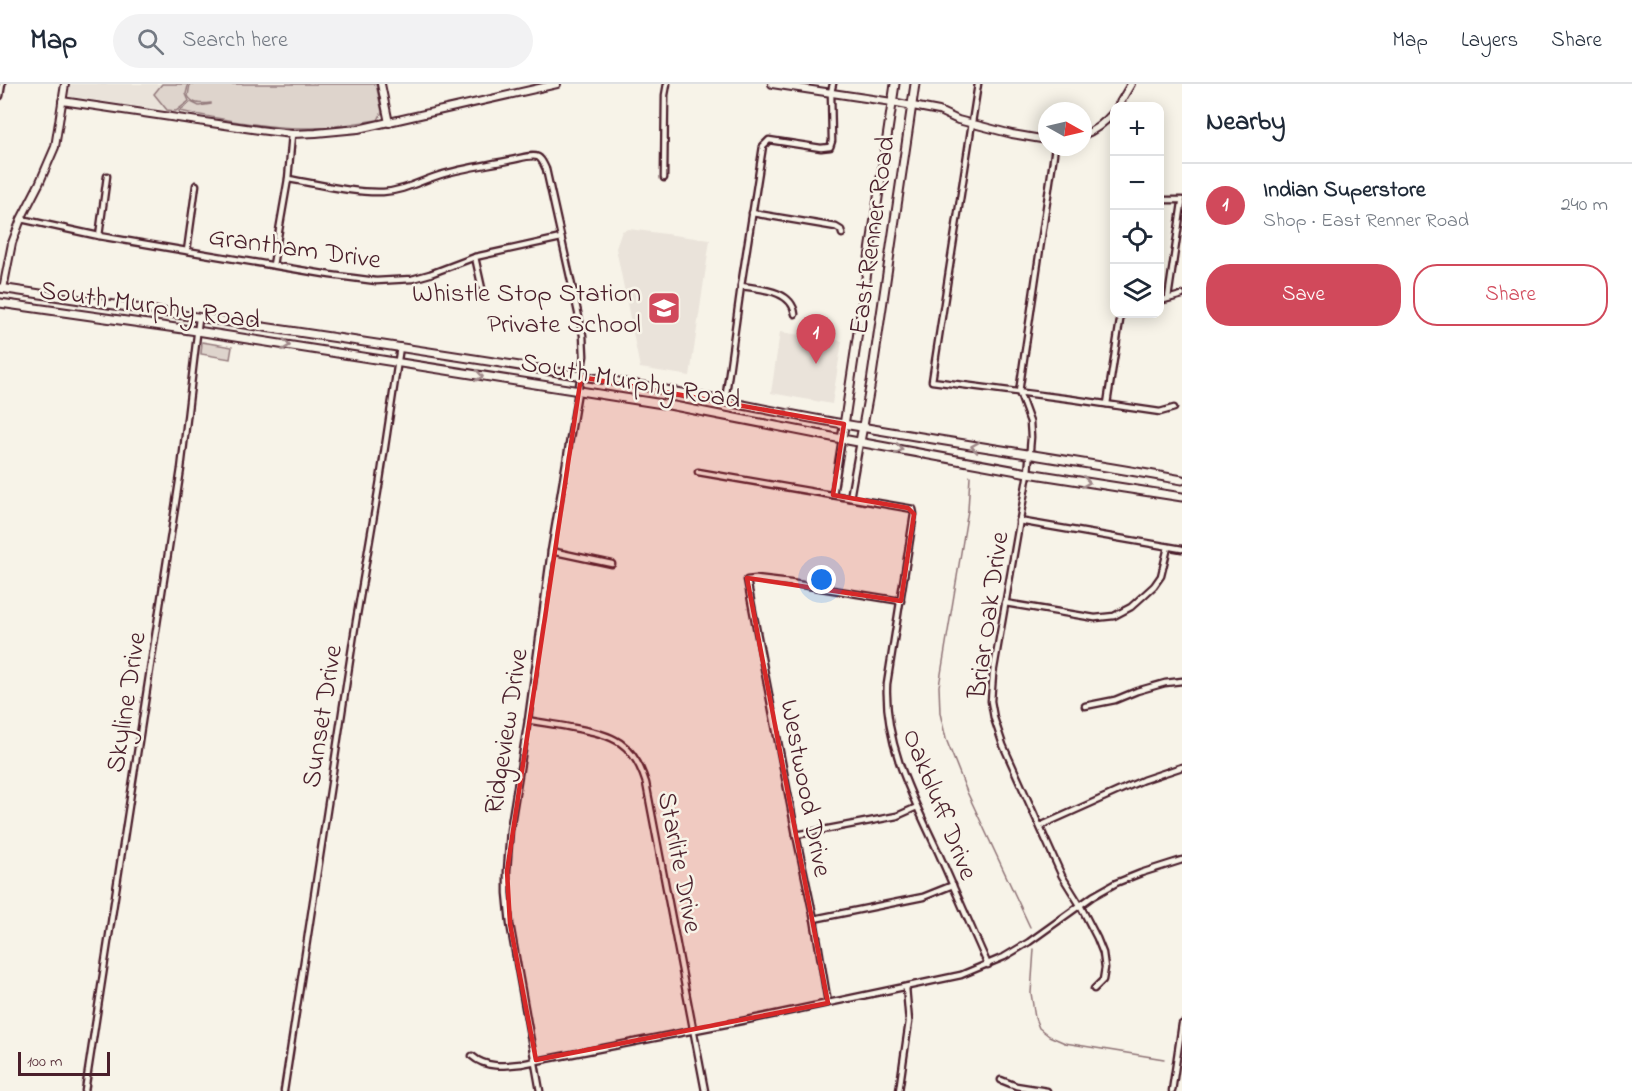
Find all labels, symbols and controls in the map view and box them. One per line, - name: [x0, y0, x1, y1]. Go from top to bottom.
- search box: [113, 14, 533, 68]
- text: Map: [30, 21, 77, 62]
- icon: search: [134, 25, 167, 58]
- text: Search here: [182, 25, 288, 57]
- text: Map: [1392, 26, 1428, 56]
- text: Layers: [1461, 26, 1518, 56]
- text: Share: [1551, 26, 1602, 56]
- north arrow: [1038, 102, 1092, 156]
- map controls: [1110, 102, 1164, 318]
- button: +: [1110, 102, 1164, 156]
- text: Nearby: [1206, 104, 1285, 142]
- street label: East Renner Road: [840, 134, 907, 337]
- button: −: [1110, 156, 1164, 210]
- text: Indian Superstore: [1263, 175, 1426, 207]
- text: 1: [1222, 191, 1229, 220]
- text: 240 m: [1561, 191, 1608, 220]
- text: Shop · East Renner Road: [1263, 207, 1469, 236]
- button: locate: [1110, 210, 1164, 264]
- street label: Grantham Drive: [206, 218, 384, 281]
- button: layers: [1110, 264, 1164, 318]
- button: Save: [1206, 264, 1401, 326]
- button: Share: [1413, 264, 1608, 326]
- street label: South Murphy Road: [37, 272, 263, 341]
- place label: Whistle Stop Station Private School: [412, 275, 641, 345]
- school or university icon: Whistle Stop Station Private School: [646, 290, 682, 326]
- pin: 1: [796, 314, 836, 364]
- one-way arrow: [282, 339, 291, 351]
- street label: South Murphy Road: [518, 344, 744, 421]
- one-way arrow: [474, 369, 484, 382]
- one-way arrow: [782, 408, 791, 420]
- one-way arrow: [971, 441, 980, 453]
- one-way arrow: [894, 442, 904, 455]
- one-way arrow: [1082, 475, 1091, 487]
- street label: Briar Oak Drive: [958, 528, 1021, 702]
- your location: [807, 565, 836, 594]
- street label: Skyline Drive: [97, 628, 158, 776]
- street label: Sunset Drive: [293, 641, 354, 791]
- street label: Ridgeview Drive: [475, 645, 540, 817]
- street label: Westwood Drive: [768, 697, 841, 881]
- street label: Oakbluff Drive: [891, 723, 987, 887]
- street label: Starlite Drive: [646, 789, 712, 937]
- scale bar: [18, 1049, 110, 1076]
- text: 100 m: [27, 1050, 62, 1074]

